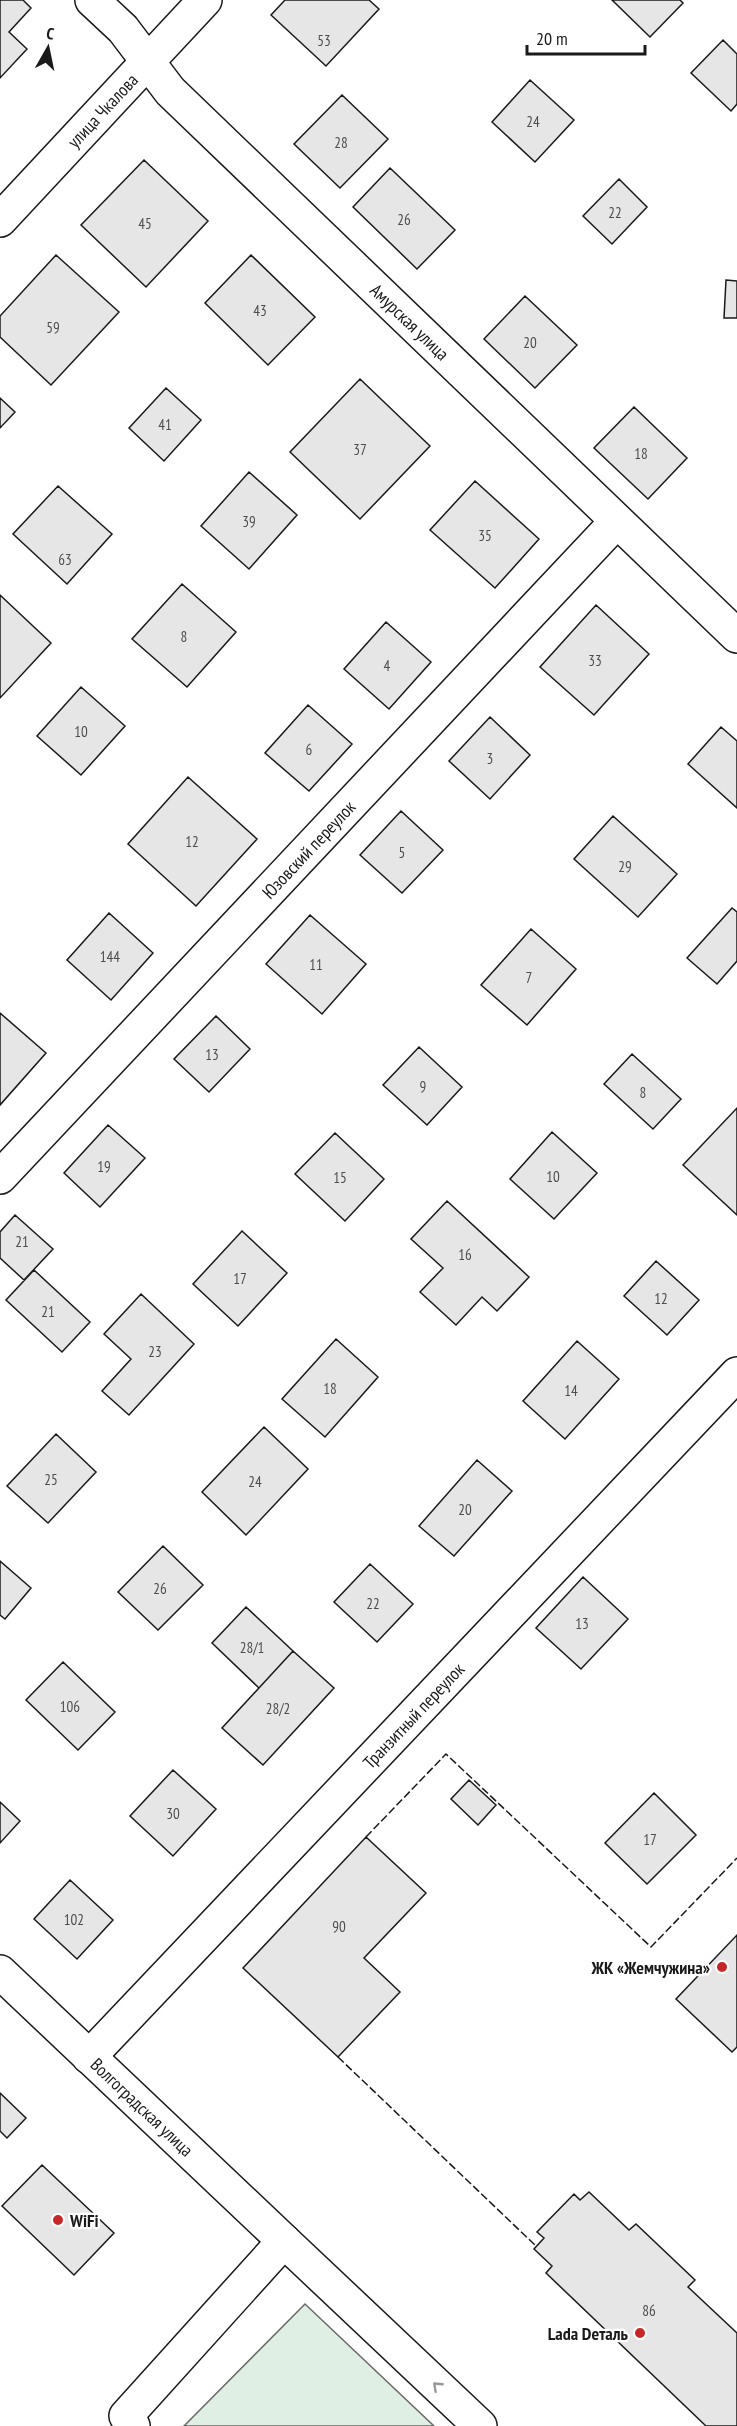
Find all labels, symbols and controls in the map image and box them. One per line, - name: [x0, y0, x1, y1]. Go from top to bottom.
- north arrow: [18, 18, 78, 78]
- scale bar: [527, 18, 646, 56]
- text: С: [45, 23, 56, 44]
- text: 20 m: [536, 27, 568, 50]
- house number: 53: [317, 31, 331, 50]
- street label: улица Чкалова: [62, 68, 142, 152]
- house number: 24: [526, 112, 540, 131]
- house number: 28: [334, 133, 348, 152]
- house number: 22: [608, 203, 622, 222]
- house number: 26: [397, 210, 411, 229]
- house number: 45: [138, 214, 152, 233]
- street label: Амурская улица: [366, 278, 454, 365]
- house number: 43: [253, 301, 267, 320]
- house number: 59: [46, 318, 60, 337]
- house number: 20: [523, 333, 537, 352]
- house number: 41: [158, 415, 172, 434]
- house number: 37: [353, 440, 367, 459]
- house number: 18: [634, 444, 648, 463]
- house number: 39: [242, 512, 256, 531]
- house number: 35: [478, 526, 492, 545]
- house number: 63: [58, 550, 72, 569]
- house number: 8: [181, 627, 187, 646]
- house number: 33: [588, 651, 602, 670]
- house number: 4: [384, 656, 391, 675]
- house number: 10: [74, 722, 88, 741]
- house number: 6: [306, 740, 313, 759]
- house number: 3: [487, 749, 493, 768]
- street label: Юзовский переулок: [257, 795, 360, 903]
- house number: 12: [185, 832, 199, 851]
- house number: 5: [399, 843, 405, 862]
- house number: 29: [618, 857, 632, 876]
- house number: 144: [100, 947, 120, 966]
- house number: 11: [309, 955, 323, 974]
- house number: 7: [526, 968, 532, 987]
- house number: 13: [205, 1045, 219, 1064]
- house number: 9: [420, 1077, 426, 1096]
- house number: 8: [640, 1083, 646, 1102]
- house number: 19: [97, 1157, 111, 1176]
- house number: 10: [546, 1167, 560, 1186]
- house number: 15: [333, 1168, 347, 1187]
- house number: 21: [15, 1232, 29, 1251]
- house number: 16: [458, 1245, 472, 1264]
- house number: 17: [233, 1269, 247, 1288]
- house number: 12: [654, 1289, 668, 1308]
- house number: 21: [41, 1302, 55, 1321]
- house number: 23: [148, 1342, 162, 1361]
- house number: 18: [323, 1379, 337, 1398]
- house number: 14: [564, 1381, 578, 1400]
- house number: 25: [44, 1470, 58, 1489]
- house number: 24: [248, 1472, 262, 1491]
- house number: 20: [458, 1500, 472, 1519]
- house number: 26: [153, 1579, 167, 1598]
- house number: 22: [366, 1594, 380, 1613]
- house number: 13: [575, 1614, 589, 1633]
- house number: 28/1: [240, 1638, 264, 1657]
- street label: Транзитный переулок: [358, 1658, 469, 1773]
- house number: 106: [60, 1697, 80, 1716]
- house number: 28/2: [266, 1699, 290, 1718]
- house number: 30: [166, 1804, 180, 1823]
- house number: 17: [643, 1830, 657, 1849]
- house number: 102: [64, 1910, 84, 1929]
- house number: 90: [332, 1917, 346, 1936]
- place label: ЖК «Жемчужина»: [590, 1956, 710, 1979]
- marker: ЖК «Жемчужина»: [715, 1960, 729, 1974]
- street label: Волгоградская улица: [86, 2053, 198, 2161]
- place label: WiFi: [69, 2209, 99, 2232]
- marker: WiFi: [51, 2213, 65, 2227]
- house number: 86: [642, 2301, 656, 2320]
- place label: Lada Dеталь: [548, 2322, 629, 2345]
- marker: Lada Dеталь: [633, 2326, 647, 2340]
- one-way arrow: [434, 2382, 444, 2393]

